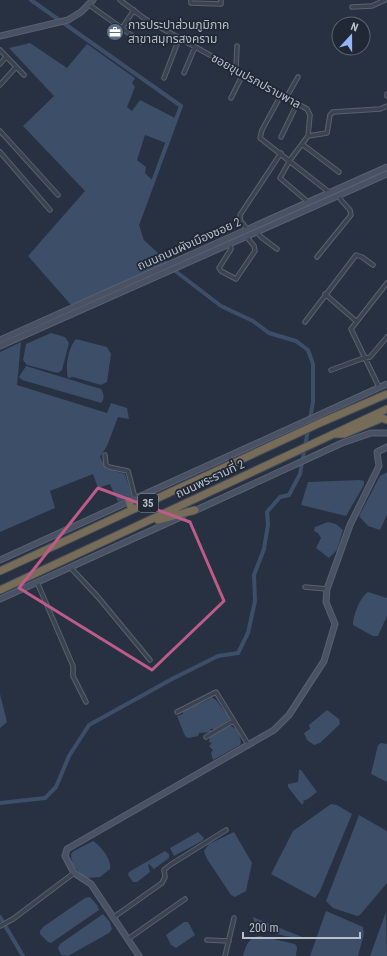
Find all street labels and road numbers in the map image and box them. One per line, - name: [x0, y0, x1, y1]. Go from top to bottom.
- street label: ซอยขุนปรกปราบพาล: [209, 51, 303, 111]
- street label: ถนนถนนผังเมืองซอย 2: [135, 215, 243, 273]
- street label: ถนนพระรามที่ 2: [173, 455, 247, 501]
- road number: 35: [138, 494, 158, 512]

